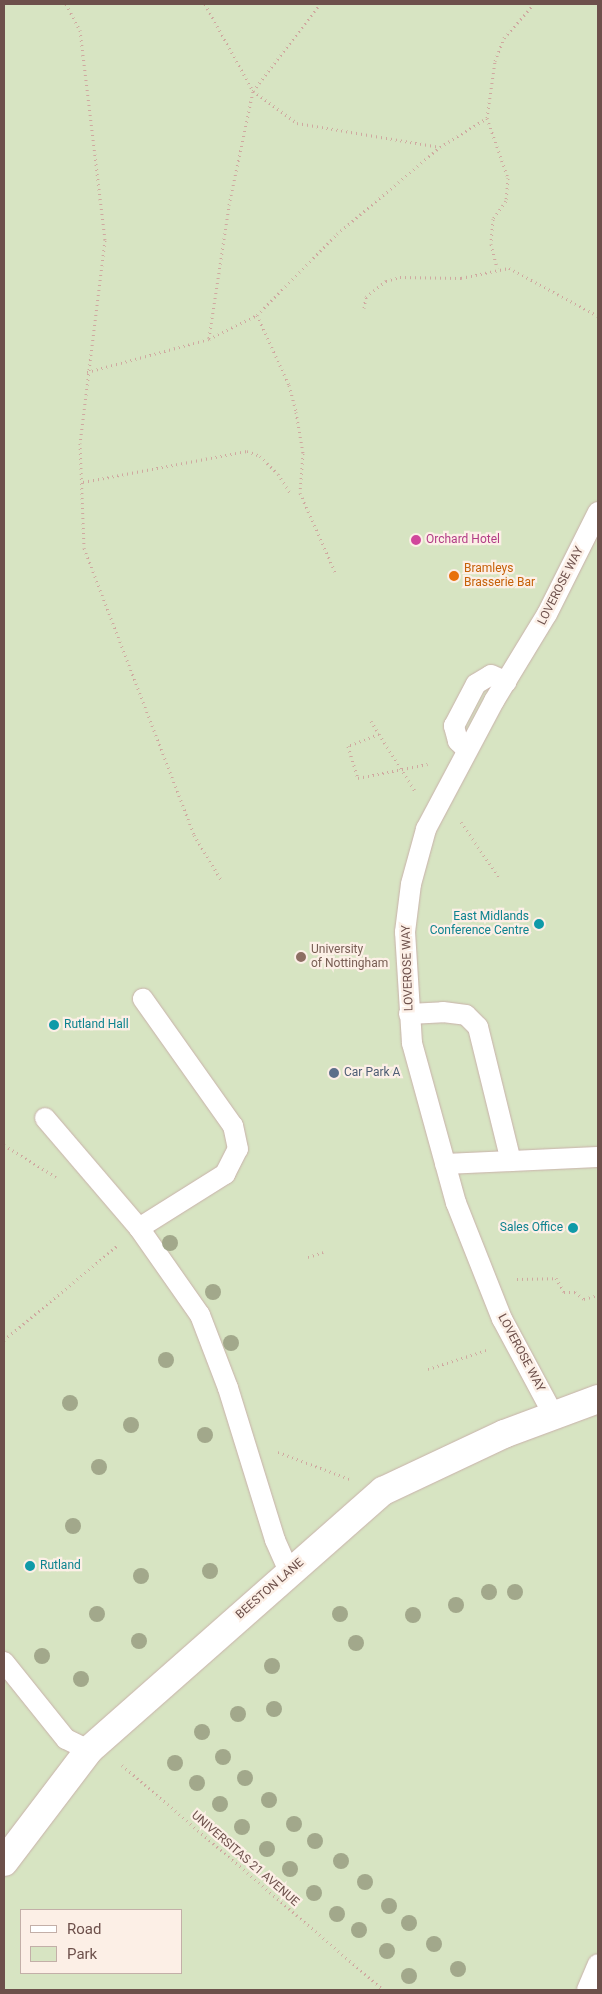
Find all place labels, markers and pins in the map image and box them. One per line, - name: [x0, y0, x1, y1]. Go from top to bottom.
- place label: Orchard Hotel: [426, 533, 500, 547]
- marker: Orchard Hotel: [410, 534, 422, 546]
- place label: Bramleys Brasserie Bar: [464, 562, 535, 590]
- marker: Bramleys Brasserie Bar: [448, 570, 460, 582]
- place label: East Midlands Conference Centre: [430, 910, 529, 938]
- marker: East Midlands Conference Centre: [533, 918, 545, 930]
- place label: University of Nottingham: [311, 943, 388, 971]
- marker: University of Nottingham: [295, 951, 307, 963]
- place label: Rutland Hall: [64, 1018, 129, 1032]
- marker: Rutland Hall: [48, 1019, 60, 1031]
- place label: Car Park A: [344, 1066, 400, 1080]
- marker: Car Park A: [328, 1067, 340, 1079]
- place label: Sales Office: [500, 1221, 563, 1235]
- marker: Sales Office: [567, 1222, 579, 1234]
- place label: Rutland: [40, 1559, 81, 1573]
- marker: Rutland: [24, 1560, 36, 1572]

